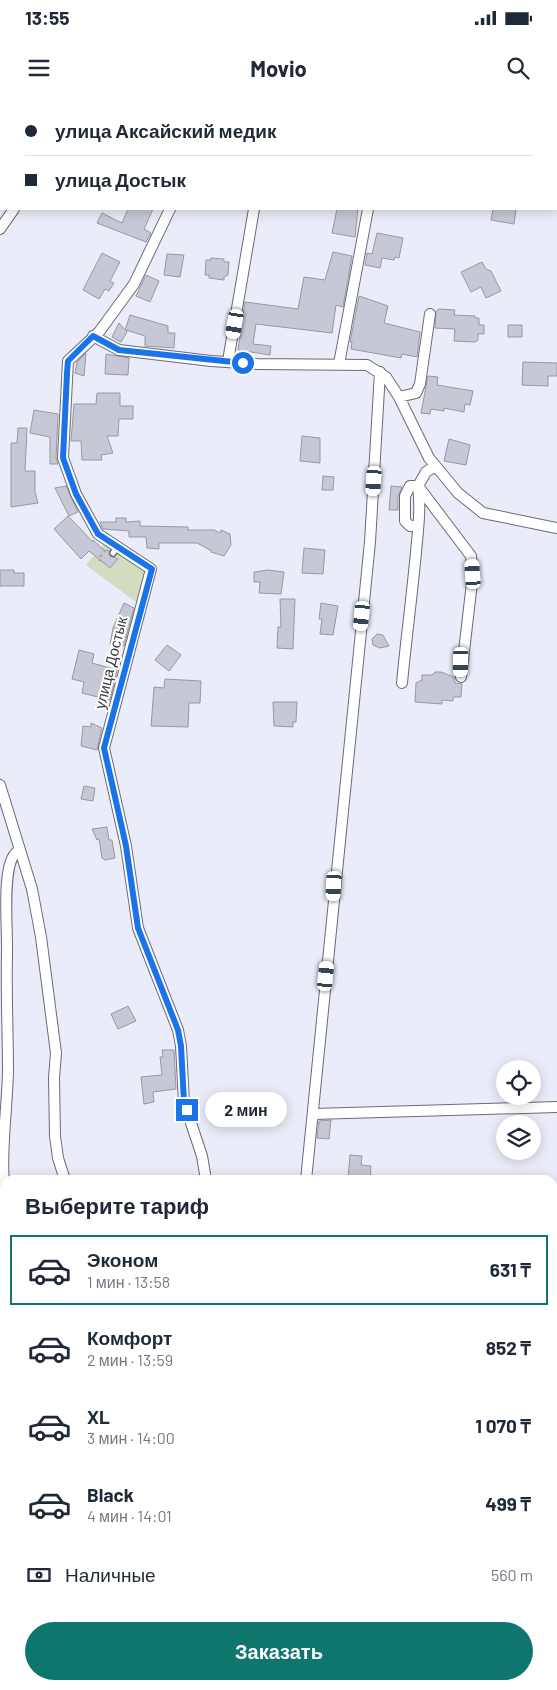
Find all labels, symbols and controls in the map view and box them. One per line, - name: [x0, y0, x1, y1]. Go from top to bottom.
- text: 13:55: [25, 6, 69, 29]
- icon: menu: [25, 54, 53, 82]
- icon: search: [504, 54, 532, 82]
- text: Movio: [250, 55, 307, 81]
- text: улица Аксайский медик: [55, 119, 276, 142]
- text: улица Достык: [55, 168, 186, 191]
- car: [225, 308, 244, 340]
- route start: [232, 352, 254, 374]
- car: [365, 466, 382, 496]
- car: [464, 559, 481, 589]
- car: [352, 600, 371, 632]
- street label: улица Достык: [90, 614, 130, 711]
- car: [453, 647, 468, 677]
- car: [325, 871, 342, 901]
- car: [316, 960, 335, 992]
- map controls: [496, 1060, 541, 1160]
- button: locate: [496, 1060, 541, 1105]
- callout: 2 мин: [204, 1092, 287, 1128]
- route end: [176, 1099, 198, 1121]
- text: 2 мин: [224, 1100, 268, 1119]
- button: layers: [496, 1115, 541, 1160]
- text: Выберите тариф: [25, 1192, 209, 1218]
- icon: car: [27, 1248, 72, 1293]
- text: Эконом: [87, 1248, 158, 1271]
- text: 631 ₸: [490, 1258, 531, 1281]
- text: 1 мин · 13:58: [87, 1272, 170, 1291]
- icon: car: [27, 1326, 72, 1371]
- text: Комфорт: [87, 1326, 172, 1349]
- text: 852 ₸: [486, 1336, 531, 1359]
- text: 2 мин · 13:59: [87, 1350, 173, 1369]
- icon: car: [27, 1404, 72, 1449]
- text: XL: [87, 1405, 110, 1428]
- text: 1 070 ₸: [475, 1414, 531, 1437]
- text: 3 мин · 14:00: [87, 1428, 175, 1447]
- icon: car: [27, 1482, 72, 1527]
- text: Black: [87, 1483, 134, 1506]
- text: 499 ₸: [485, 1492, 531, 1515]
- text: 4 мин · 14:01: [87, 1506, 172, 1525]
- icon: cash: [25, 1561, 53, 1589]
- text: Наличные: [65, 1563, 156, 1586]
- text: 560 m: [491, 1565, 533, 1584]
- button: Заказать: [25, 1622, 533, 1680]

